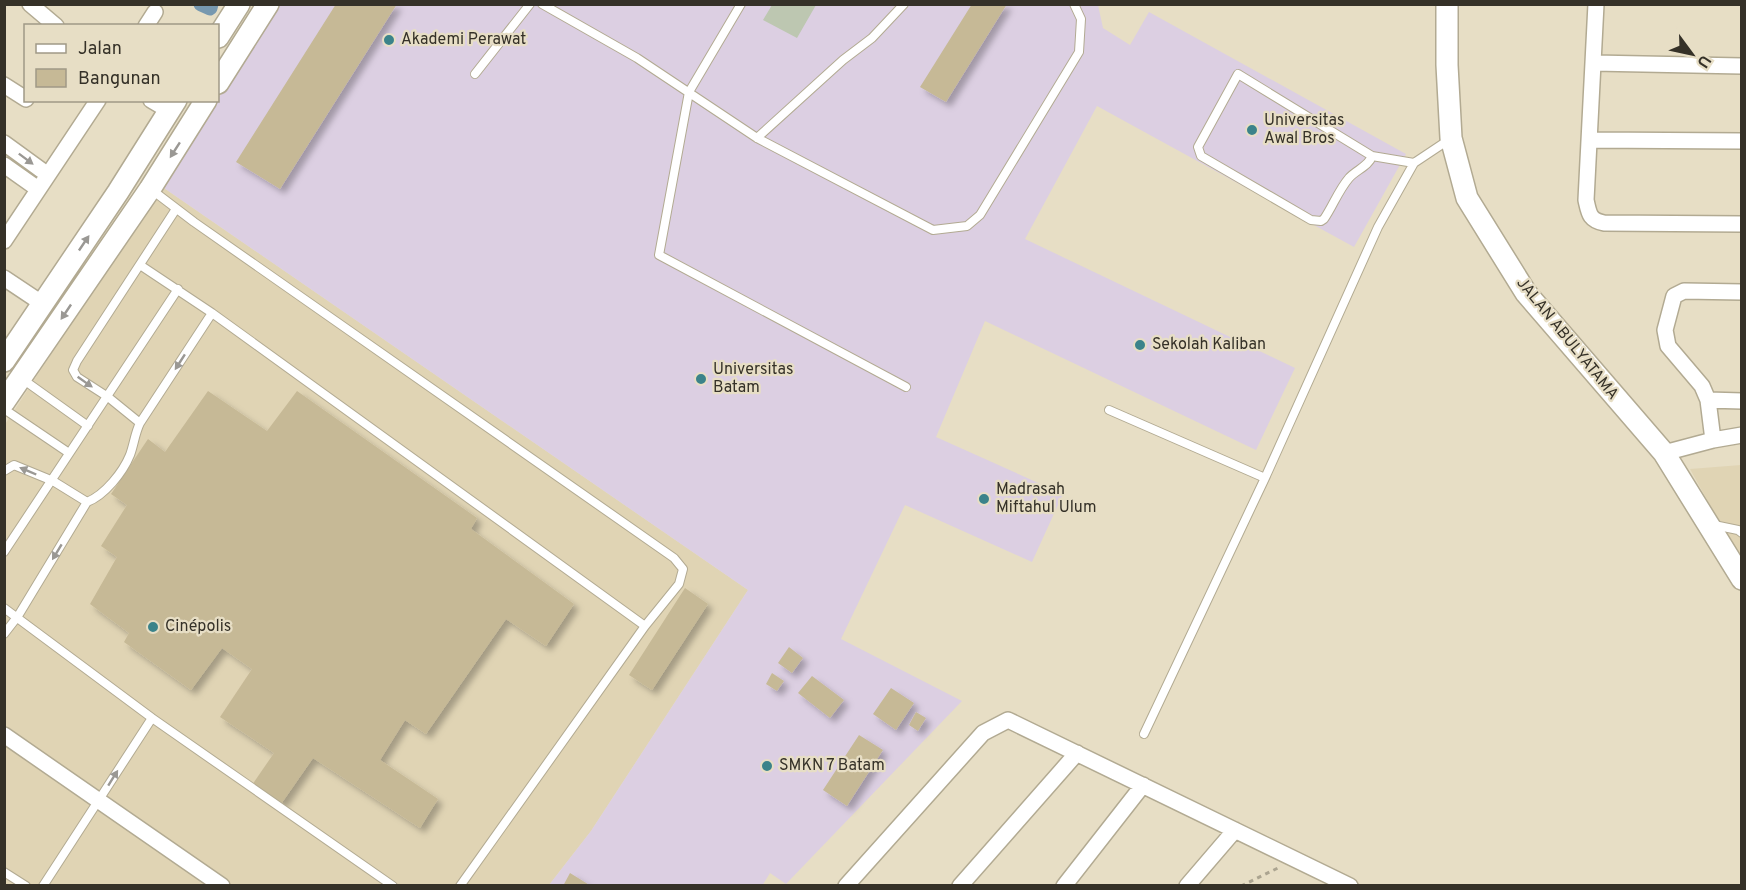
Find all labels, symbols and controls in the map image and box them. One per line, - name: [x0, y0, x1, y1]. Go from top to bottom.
- legend: [24, 24, 219, 102]
- north arrow: [1662, 24, 1722, 84]
- place label: Akademi Perawat: [401, 30, 526, 50]
- marker: Akademi Perawat: [382, 33, 396, 47]
- text: Jalan: [78, 38, 122, 61]
- text: U: [1691, 51, 1714, 71]
- text: Bangunan: [78, 68, 161, 91]
- place label: Universitas Awal Bros: [1264, 111, 1344, 149]
- marker: Universitas Awal Bros: [1245, 123, 1259, 137]
- one-way arrow: [169, 142, 180, 158]
- one-way arrow: [18, 153, 34, 165]
- one-way arrow: [78, 235, 89, 251]
- street label: JALAN ABULYATAMA: [1512, 274, 1623, 404]
- one-way arrow: [60, 303, 72, 319]
- place label: Sekolah Kaliban: [1152, 335, 1266, 355]
- marker: Sekolah Kaliban: [1133, 338, 1147, 352]
- one-way arrow: [175, 354, 186, 370]
- place label: Universitas Batam: [713, 360, 793, 398]
- marker: Universitas Batam: [694, 372, 708, 386]
- one-way arrow: [77, 376, 93, 388]
- one-way arrow: [19, 466, 37, 476]
- place label: Madrasah Miftahul Ulum: [996, 480, 1097, 518]
- marker: Madrasah Miftahul Ulum: [977, 492, 991, 506]
- one-way arrow: [52, 544, 63, 560]
- place label: Cinépolis: [165, 617, 231, 637]
- marker: Cinépolis: [146, 620, 160, 634]
- place label: SMKN 7 Batam: [779, 756, 885, 776]
- marker: SMKN 7 Batam: [760, 759, 774, 773]
- one-way arrow: [107, 770, 118, 786]

